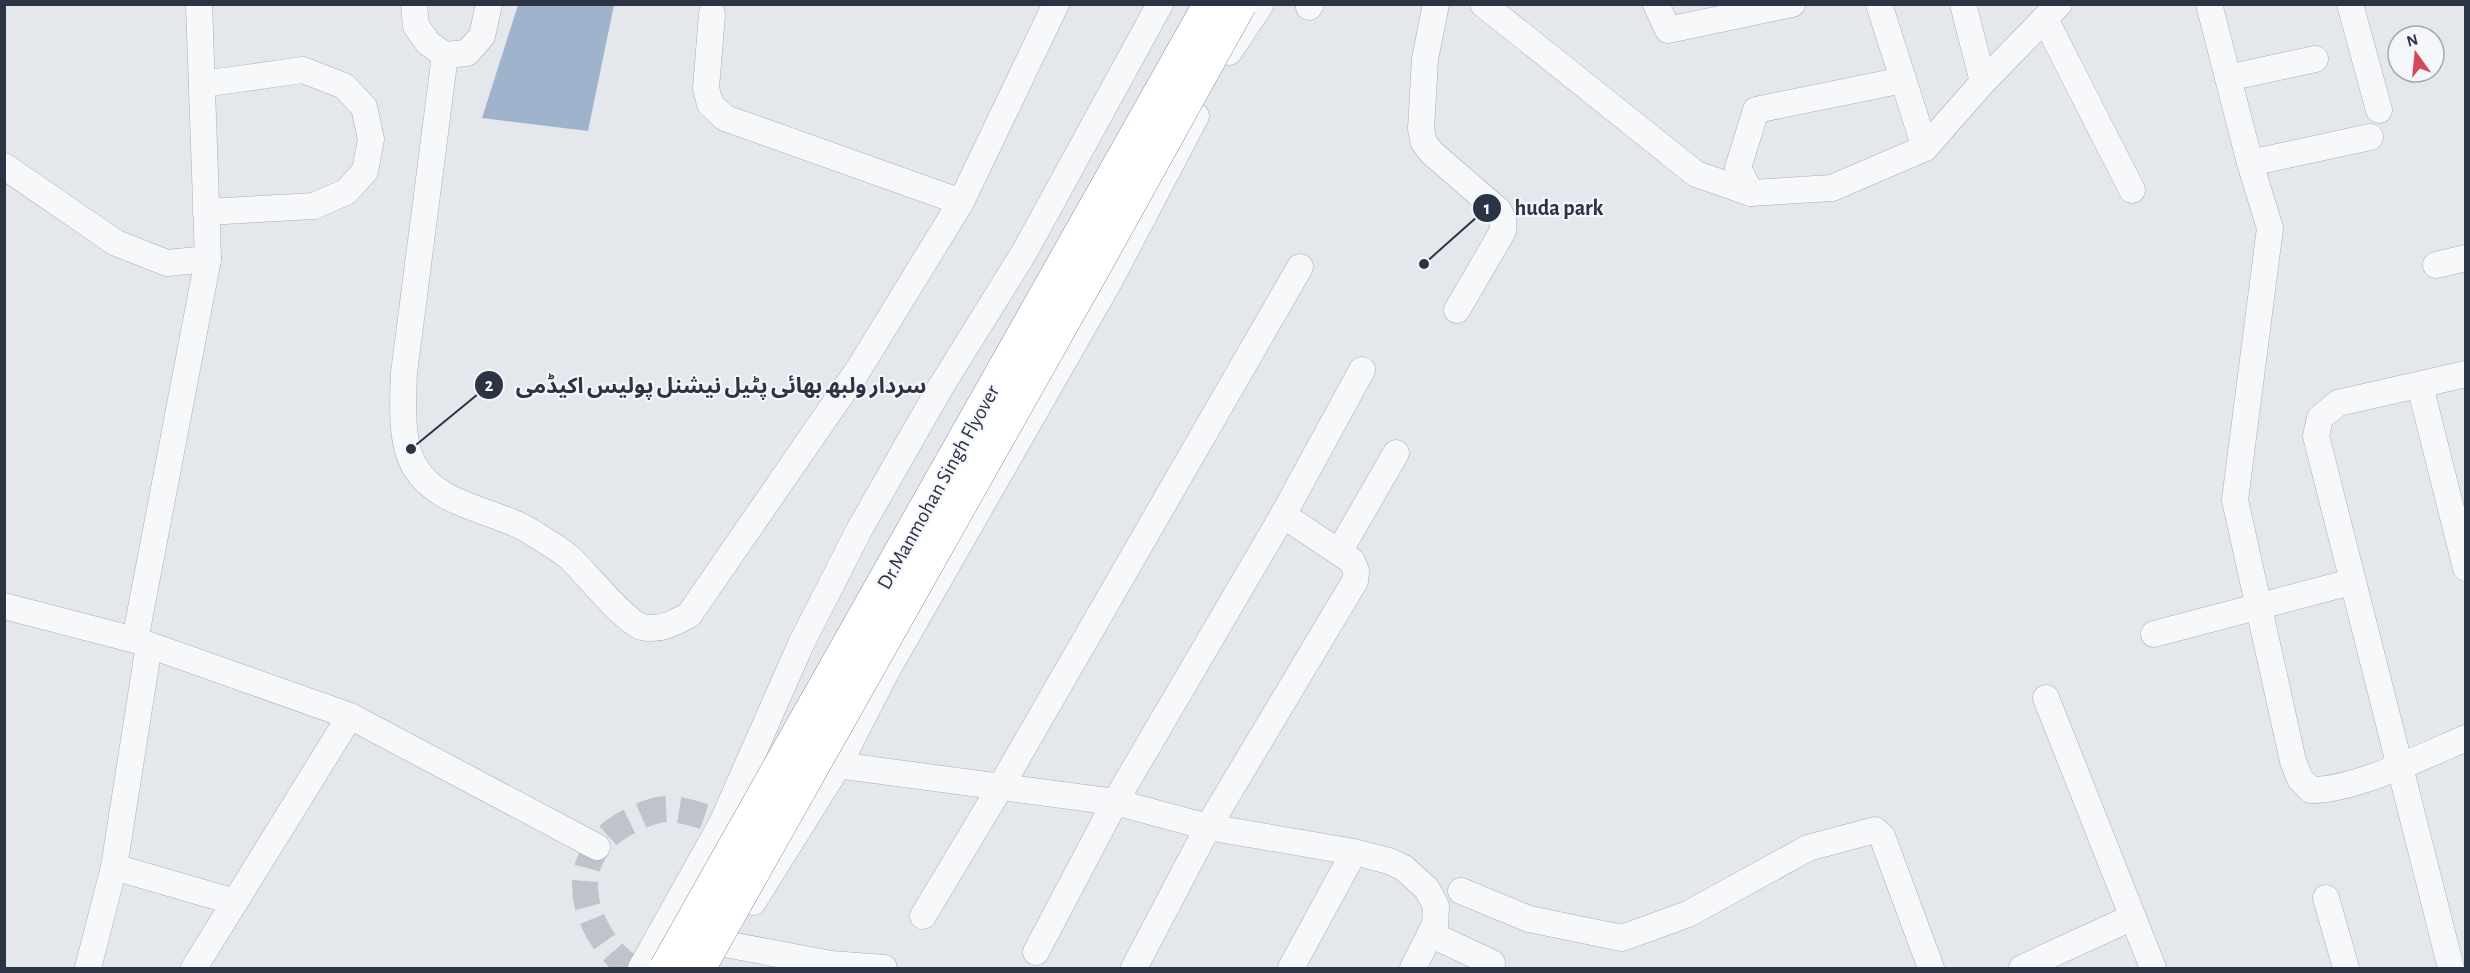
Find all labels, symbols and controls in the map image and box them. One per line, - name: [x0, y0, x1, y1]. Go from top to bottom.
- north arrow: [2386, 24, 2446, 84]
- text: N: [2405, 31, 2420, 50]
- callout: huda park: [1472, 188, 1615, 228]
- text: huda park: [1515, 197, 1604, 219]
- text: 1: [1484, 200, 1490, 218]
- callout: سردار ولبھ بھائی پٹیل نیشنل پولیس اکیڈمی: [474, 365, 938, 405]
- text: سردار ولبھ بھائی پٹیل نیشنل پولیس اکیڈمی: [516, 373, 926, 400]
- text: 2: [485, 377, 494, 395]
- street label: Dr.Manmohan Singh Flyover: [873, 381, 1004, 593]

